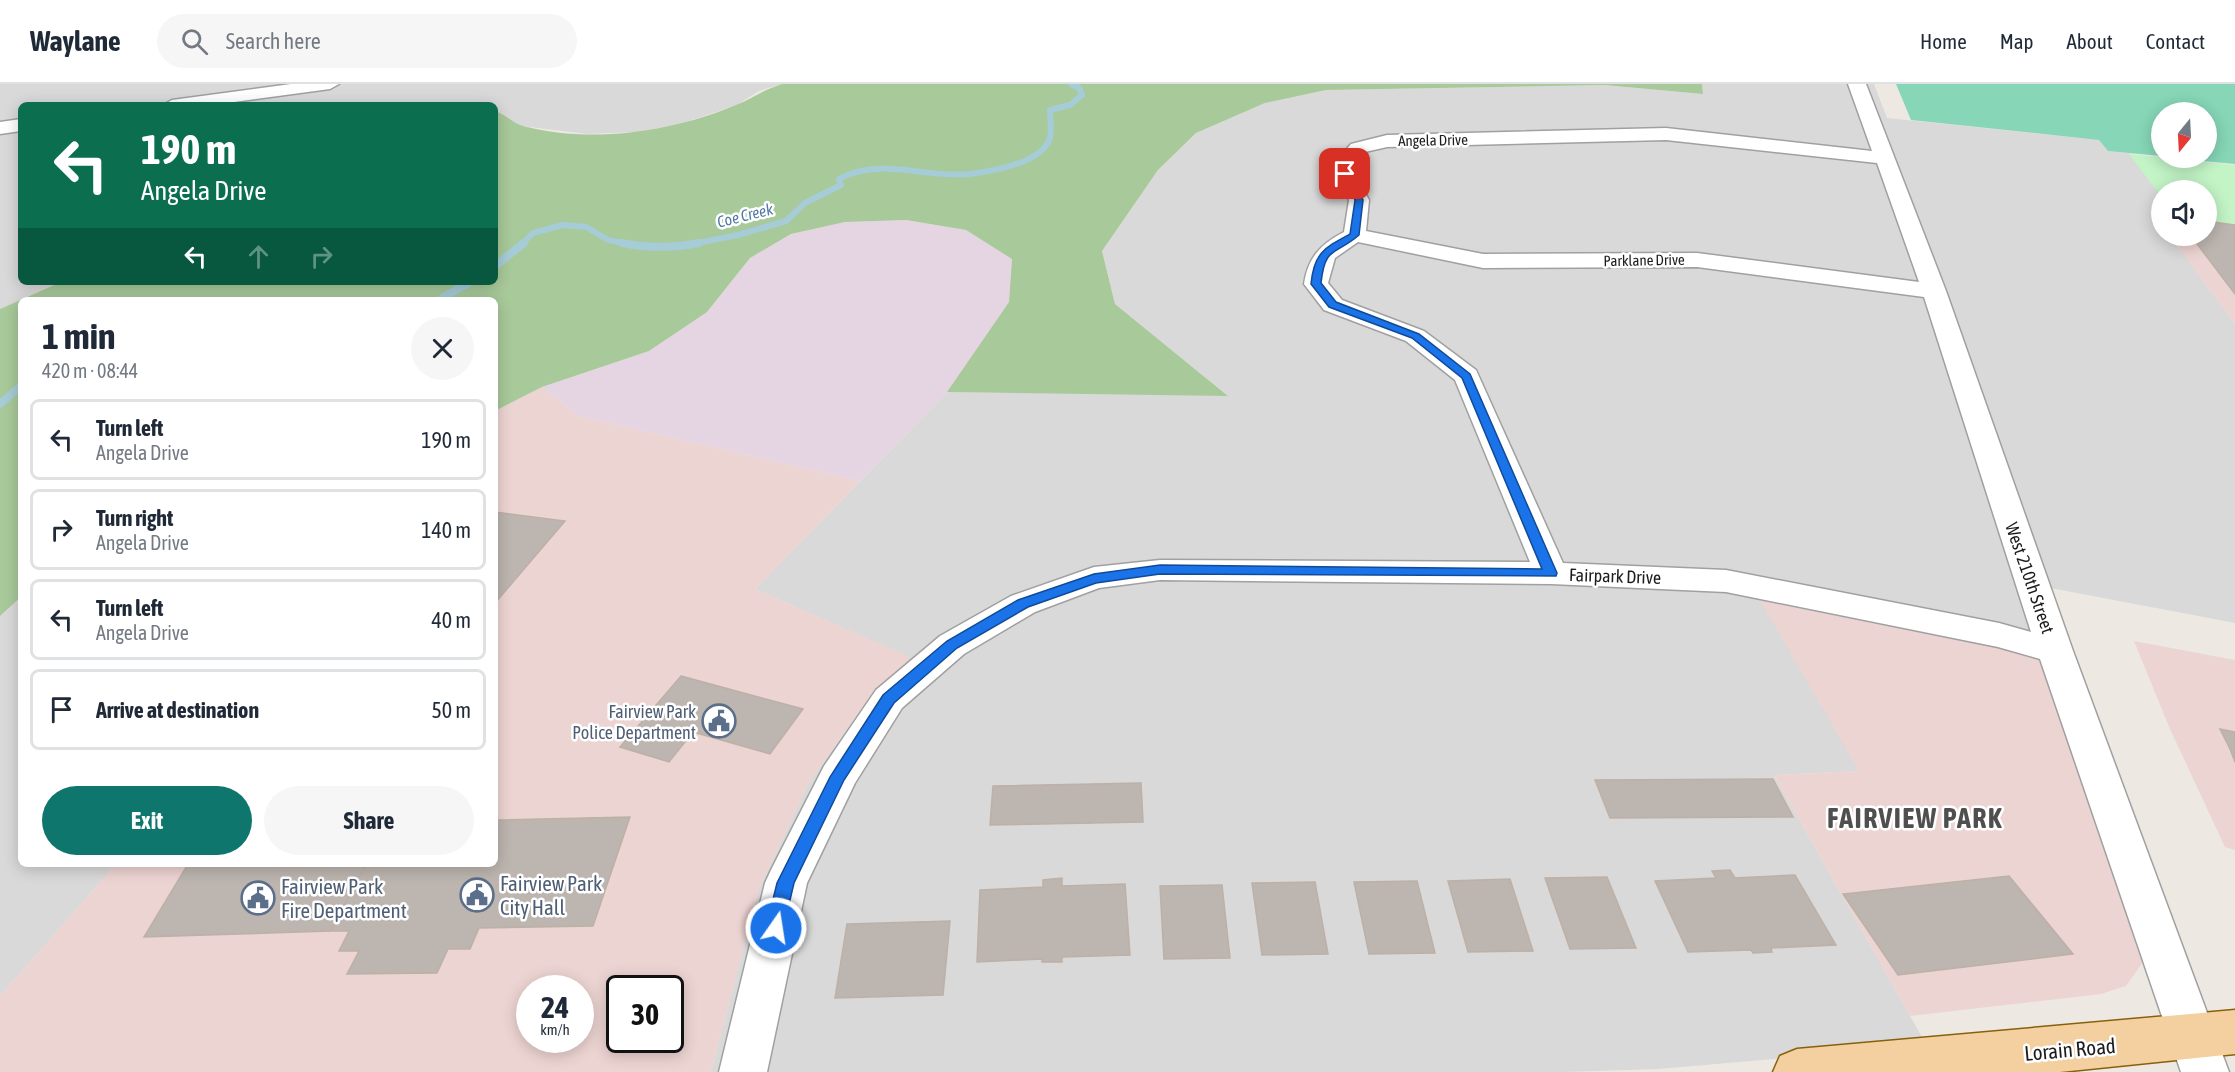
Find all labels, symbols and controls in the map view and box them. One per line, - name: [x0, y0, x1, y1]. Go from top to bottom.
- search box: [157, 14, 577, 68]
- text: Waylane: [30, 25, 121, 57]
- icon: search: [178, 25, 211, 58]
- text: Search here: [226, 28, 321, 54]
- text: Home: [1920, 29, 1967, 53]
- text: Map: [2000, 29, 2034, 53]
- text: About: [2067, 29, 2113, 53]
- text: Contact: [2146, 29, 2205, 53]
- north arrow: [2151, 102, 2217, 168]
- map controls: [2151, 102, 2217, 246]
- text: 190 m: [141, 125, 236, 173]
- icon: left: [42, 126, 120, 204]
- street label: Angela Drive: [1398, 131, 1468, 149]
- pin: [1319, 148, 1370, 199]
- icon: arrive: [1328, 157, 1361, 190]
- text: Angela Drive: [141, 175, 266, 206]
- button: sound: [2151, 180, 2217, 246]
- water label: Coe Creek: [715, 199, 776, 231]
- icon: left: [179, 240, 212, 273]
- icon: ahead: [242, 240, 275, 273]
- icon: right: [305, 240, 338, 273]
- street label: Parklane Drive: [1603, 251, 1685, 269]
- text: 1 min: [42, 315, 116, 357]
- button: close: [411, 317, 474, 380]
- text: 420 m · 08:44: [42, 359, 138, 382]
- text: Turn left: [96, 415, 163, 441]
- icon: left: [45, 423, 78, 456]
- text: 190 m: [421, 427, 471, 453]
- text: Angela Drive: [96, 441, 189, 464]
- text: Turn right: [96, 505, 173, 531]
- icon: right: [45, 513, 78, 546]
- text: 140 m: [421, 517, 471, 543]
- street label: West 210th Street: [2001, 520, 2059, 636]
- text: Angela Drive: [96, 531, 189, 554]
- street label: Fairpark Drive: [1569, 564, 1661, 588]
- text: Turn left: [96, 595, 163, 621]
- icon: left: [45, 603, 78, 636]
- text: 40 m: [431, 607, 471, 633]
- text: Angela Drive: [96, 621, 189, 644]
- icon: arrive: [45, 693, 78, 726]
- text: Arrive at destination: [96, 697, 259, 723]
- text: 50 m: [431, 697, 471, 723]
- place label: Fairview Park Police Department: [572, 701, 696, 743]
- public building icon: Fairview Park Police Department: [701, 703, 737, 739]
- button: Exit: [42, 786, 252, 855]
- button: Share: [264, 786, 474, 855]
- district label: FAIRVIEW PARK: [1827, 802, 2003, 834]
- place label: Fairview Park City Hall: [500, 871, 602, 919]
- place label: Fairview Park Fire Department: [281, 874, 407, 922]
- public building icon: Fairview Park City Hall: [459, 877, 495, 913]
- public building icon: Fairview Park Fire Department: [240, 880, 276, 916]
- position arrow: [744, 896, 808, 960]
- speed limit sign: 30: [606, 975, 684, 1053]
- text: 24: [541, 990, 569, 1024]
- text: km/h: [540, 1021, 570, 1038]
- street label: Lorain Road: [2023, 1033, 2117, 1065]

